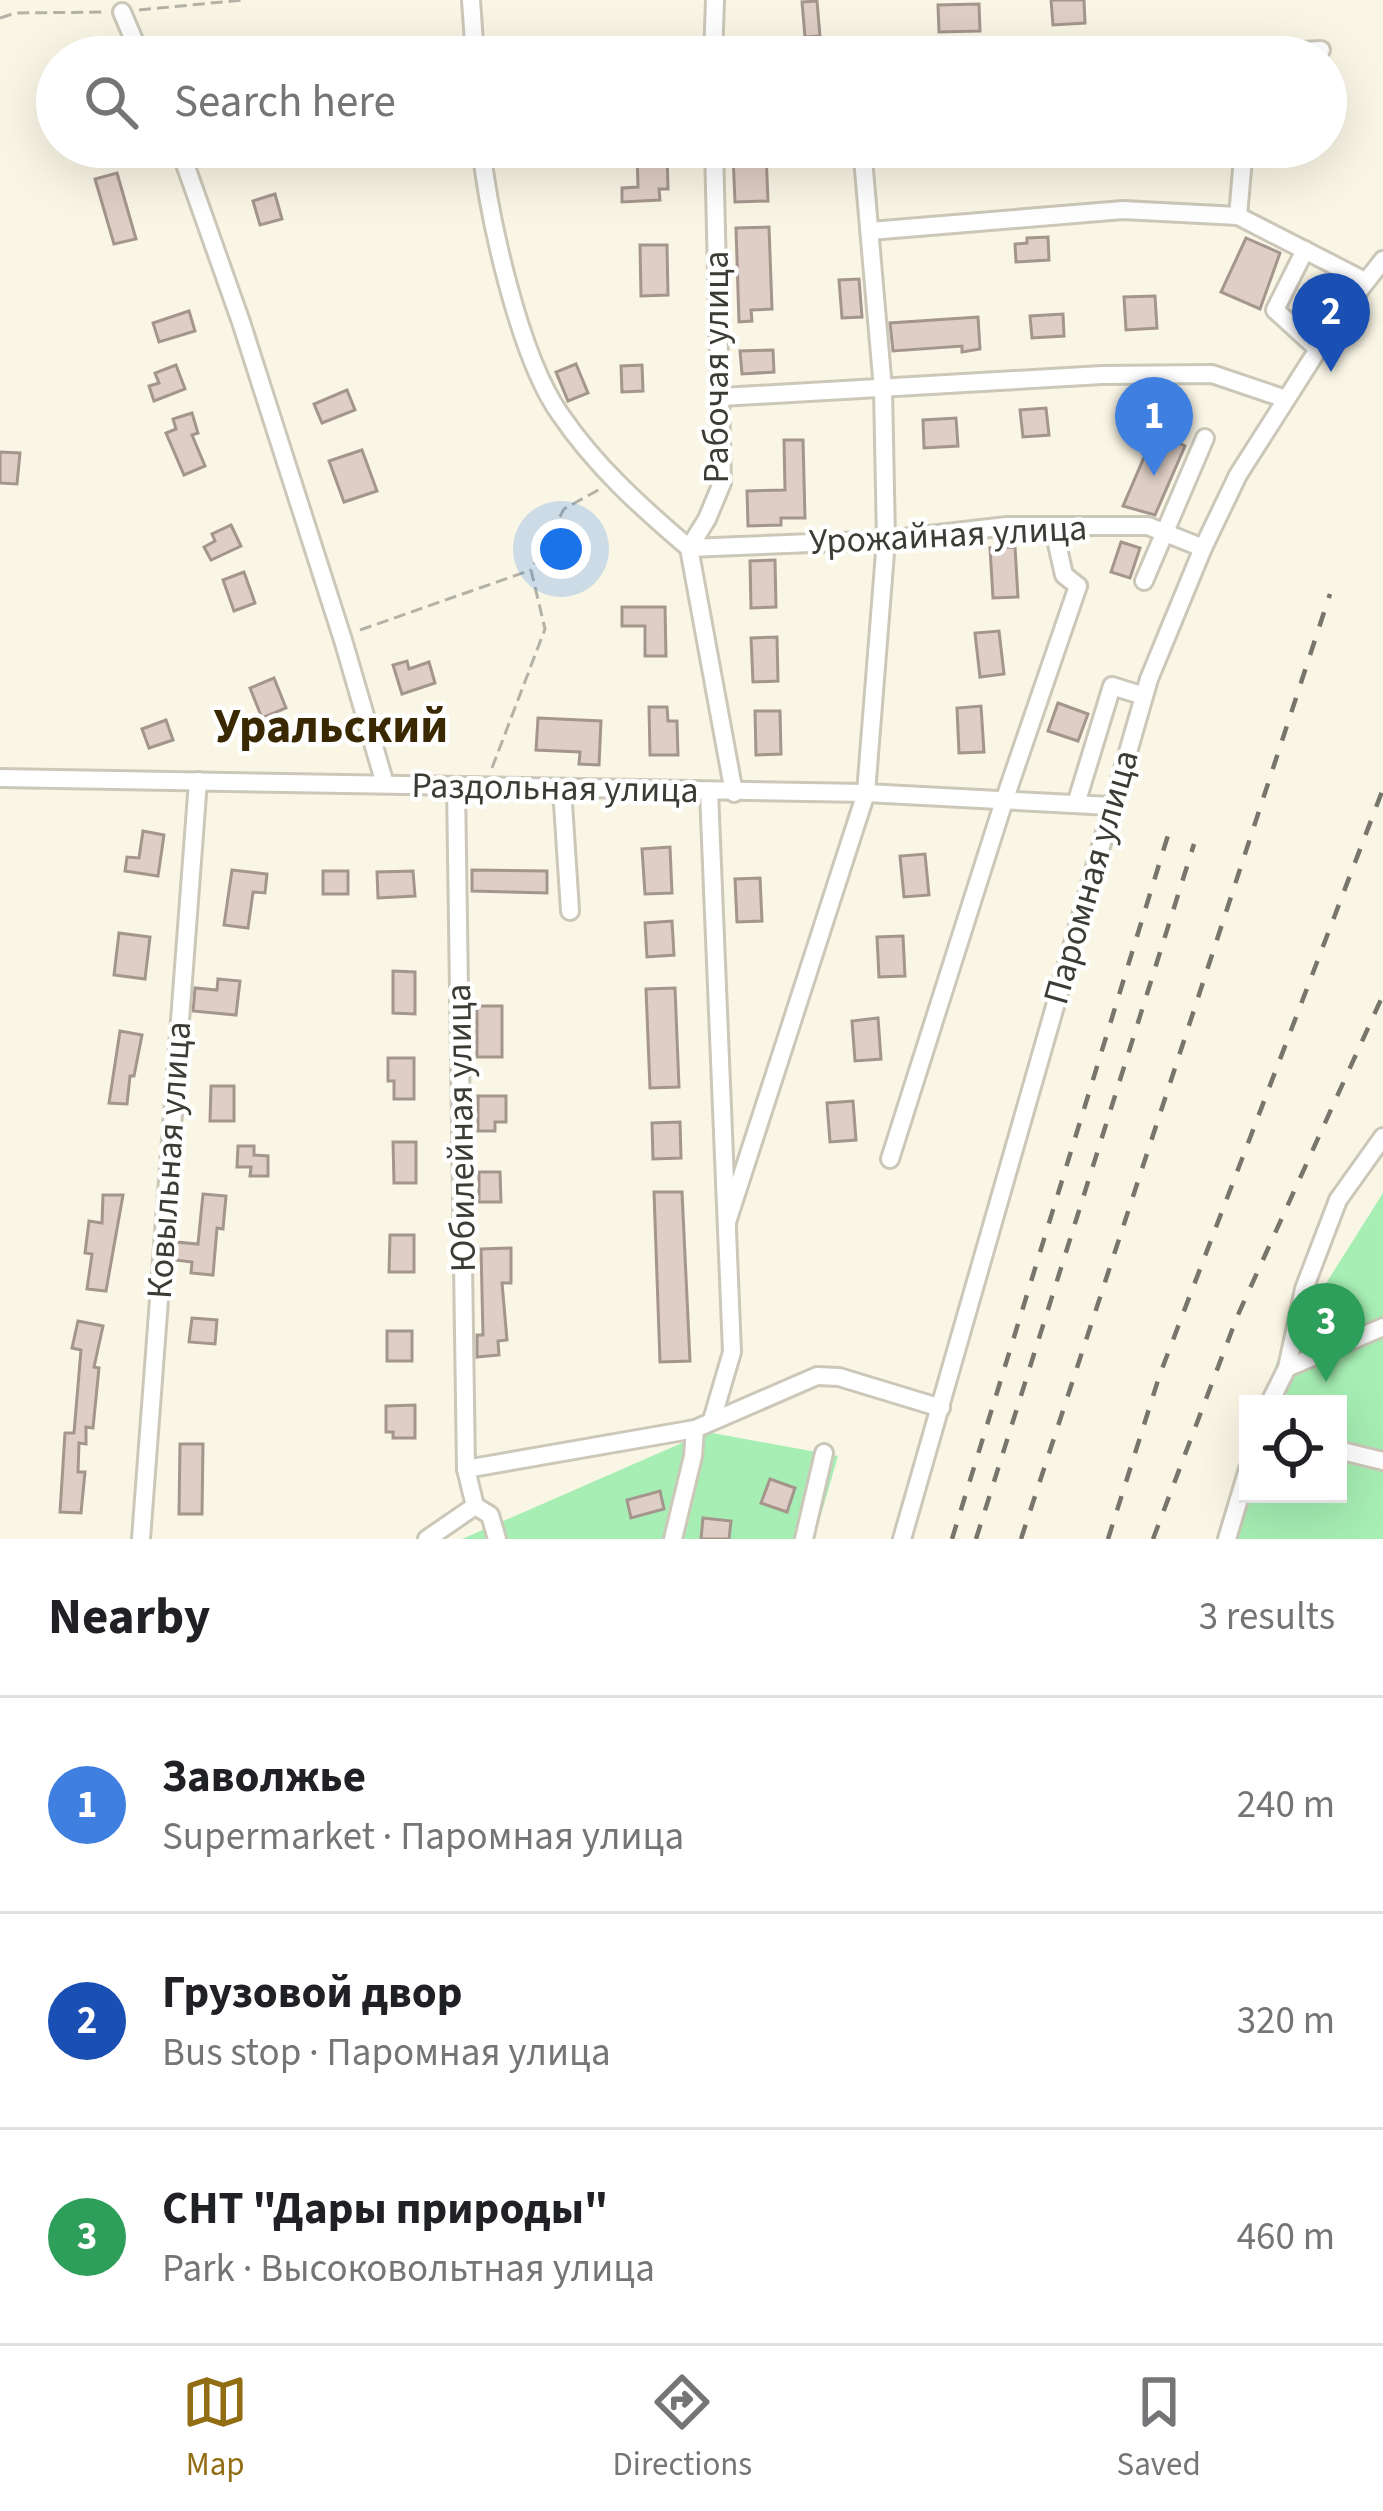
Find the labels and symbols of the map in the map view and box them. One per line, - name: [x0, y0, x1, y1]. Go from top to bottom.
- street label: Рабочая улица: [691, 251, 742, 483]
- pin: 2: [1292, 273, 1370, 372]
- pin: 1: [1115, 377, 1193, 476]
- street label: Урожайная улица: [808, 502, 1088, 568]
- your location: [531, 519, 591, 579]
- district label: Уральский: [214, 693, 448, 761]
- street label: Паромная улица: [1030, 744, 1152, 1010]
- street label: Раздольная улица: [411, 760, 699, 816]
- street label: Юбилейная улица: [433, 983, 489, 1273]
- street label: Ковыльная улица: [134, 1020, 204, 1300]
- pin: 3: [1287, 1283, 1365, 1382]

